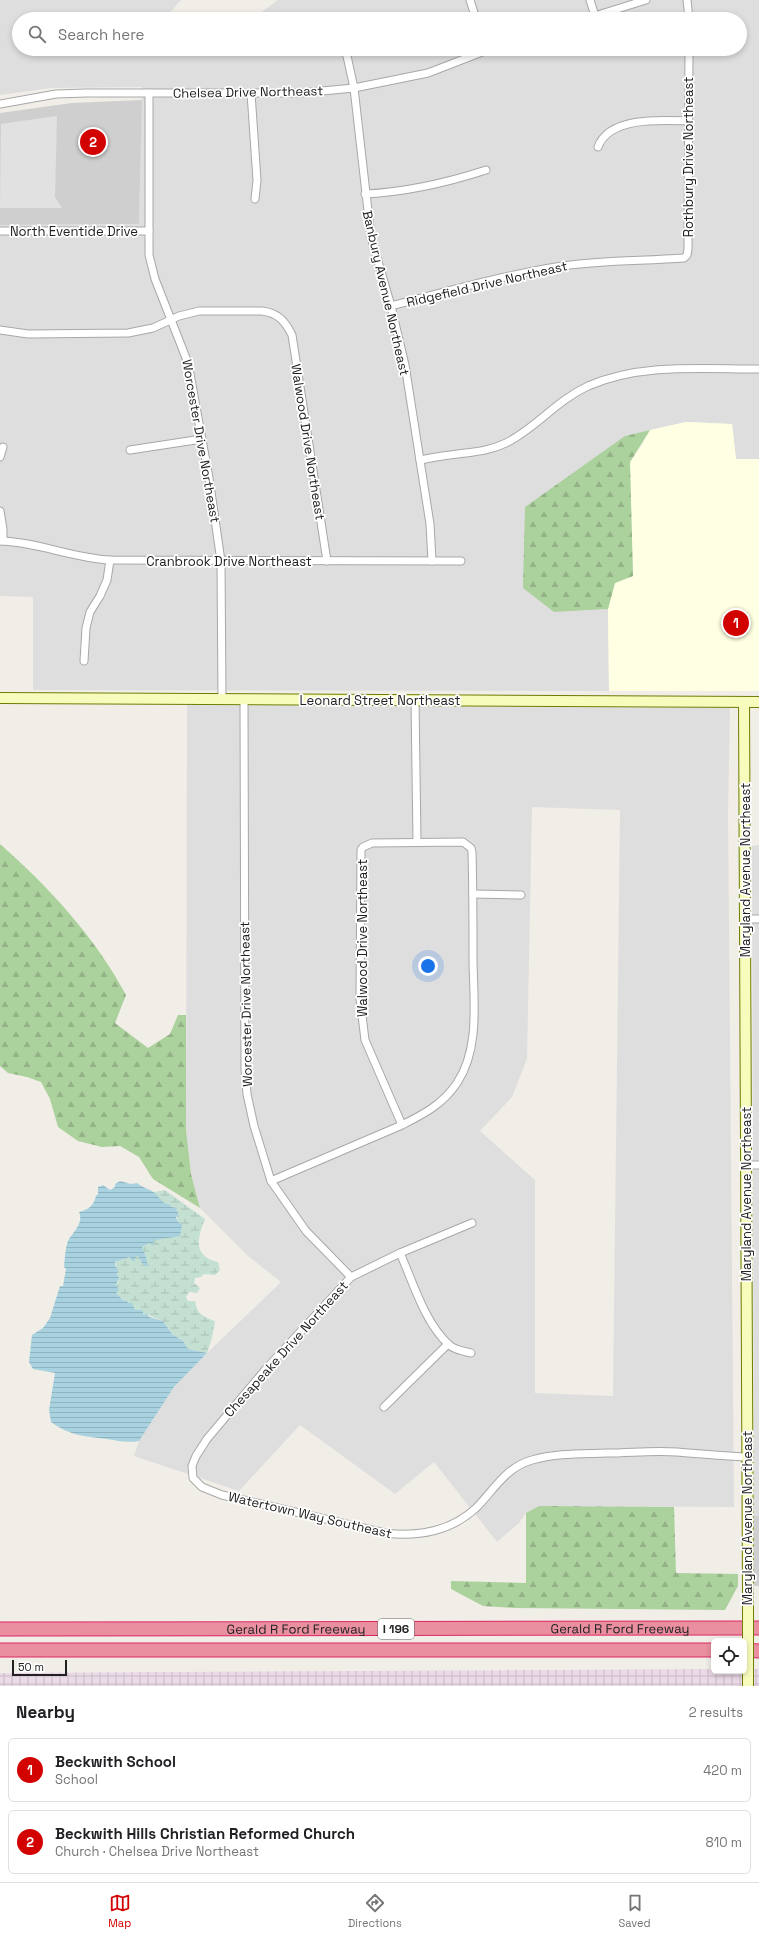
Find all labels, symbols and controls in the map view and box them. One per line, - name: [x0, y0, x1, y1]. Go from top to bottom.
- search box: [12, 12, 747, 56]
- icon: search: [26, 23, 48, 45]
- text: Search here: [58, 25, 144, 44]
- street label: Rothbury Drive Northeast: [680, 77, 697, 237]
- street label: Chelsea Drive Northeast: [173, 82, 323, 102]
- pin: 2: [80, 127, 106, 157]
- street label: Banbury Avenue Northeast: [359, 209, 413, 377]
- street label: North Eventide Drive: [10, 223, 138, 240]
- street label: Ridgefield Drive Northeast: [405, 257, 569, 311]
- street label: Worcester Drive Northeast: [178, 358, 224, 524]
- street label: Walwood Drive Northeast: [287, 363, 329, 521]
- street label: Cranbrook Drive Northeast: [146, 553, 312, 570]
- pin: 1: [723, 608, 749, 638]
- street label: Leonard Street Northeast: [300, 692, 461, 709]
- street label: Maryland Avenue Northeast: [737, 783, 754, 957]
- street label: Walwood Drive Northeast: [354, 859, 371, 1017]
- street label: Worcester Drive Northeast: [236, 921, 256, 1087]
- your location: [418, 956, 438, 976]
- street label: Maryland Avenue Northeast: [738, 1107, 755, 1281]
- street label: Chesapeake Drive Northeast: [220, 1277, 352, 1421]
- street label: Maryland Avenue Northeast: [739, 1431, 756, 1605]
- street label: Watertown Way Southeast: [226, 1488, 394, 1542]
- road number: I 196: [378, 1619, 414, 1639]
- street label: Gerald R Ford Freeway: [227, 1620, 365, 1637]
- street label: Gerald R Ford Freeway: [551, 1620, 689, 1637]
- map controls: [711, 1638, 747, 1674]
- button: locate: [711, 1638, 747, 1674]
- scale bar: [12, 1658, 67, 1677]
- text: 50 m: [18, 1660, 44, 1674]
- text: Nearby: [16, 1701, 75, 1723]
- text: 2 results: [689, 1704, 743, 1721]
- text: Beckwith School: [55, 1752, 176, 1771]
- text: 1: [27, 1762, 33, 1779]
- text: 420 m: [703, 1762, 742, 1779]
- text: School: [55, 1771, 98, 1788]
- text: Beckwith Hills Christian Reformed Church: [55, 1824, 355, 1843]
- text: 2: [26, 1834, 34, 1851]
- text: 810 m: [706, 1834, 742, 1851]
- text: Church · Chelsea Drive Northeast: [55, 1843, 259, 1860]
- tab: Map: [108, 1892, 131, 1930]
- tab: Directions: [348, 1892, 402, 1930]
- tab: Saved: [619, 1892, 651, 1930]

